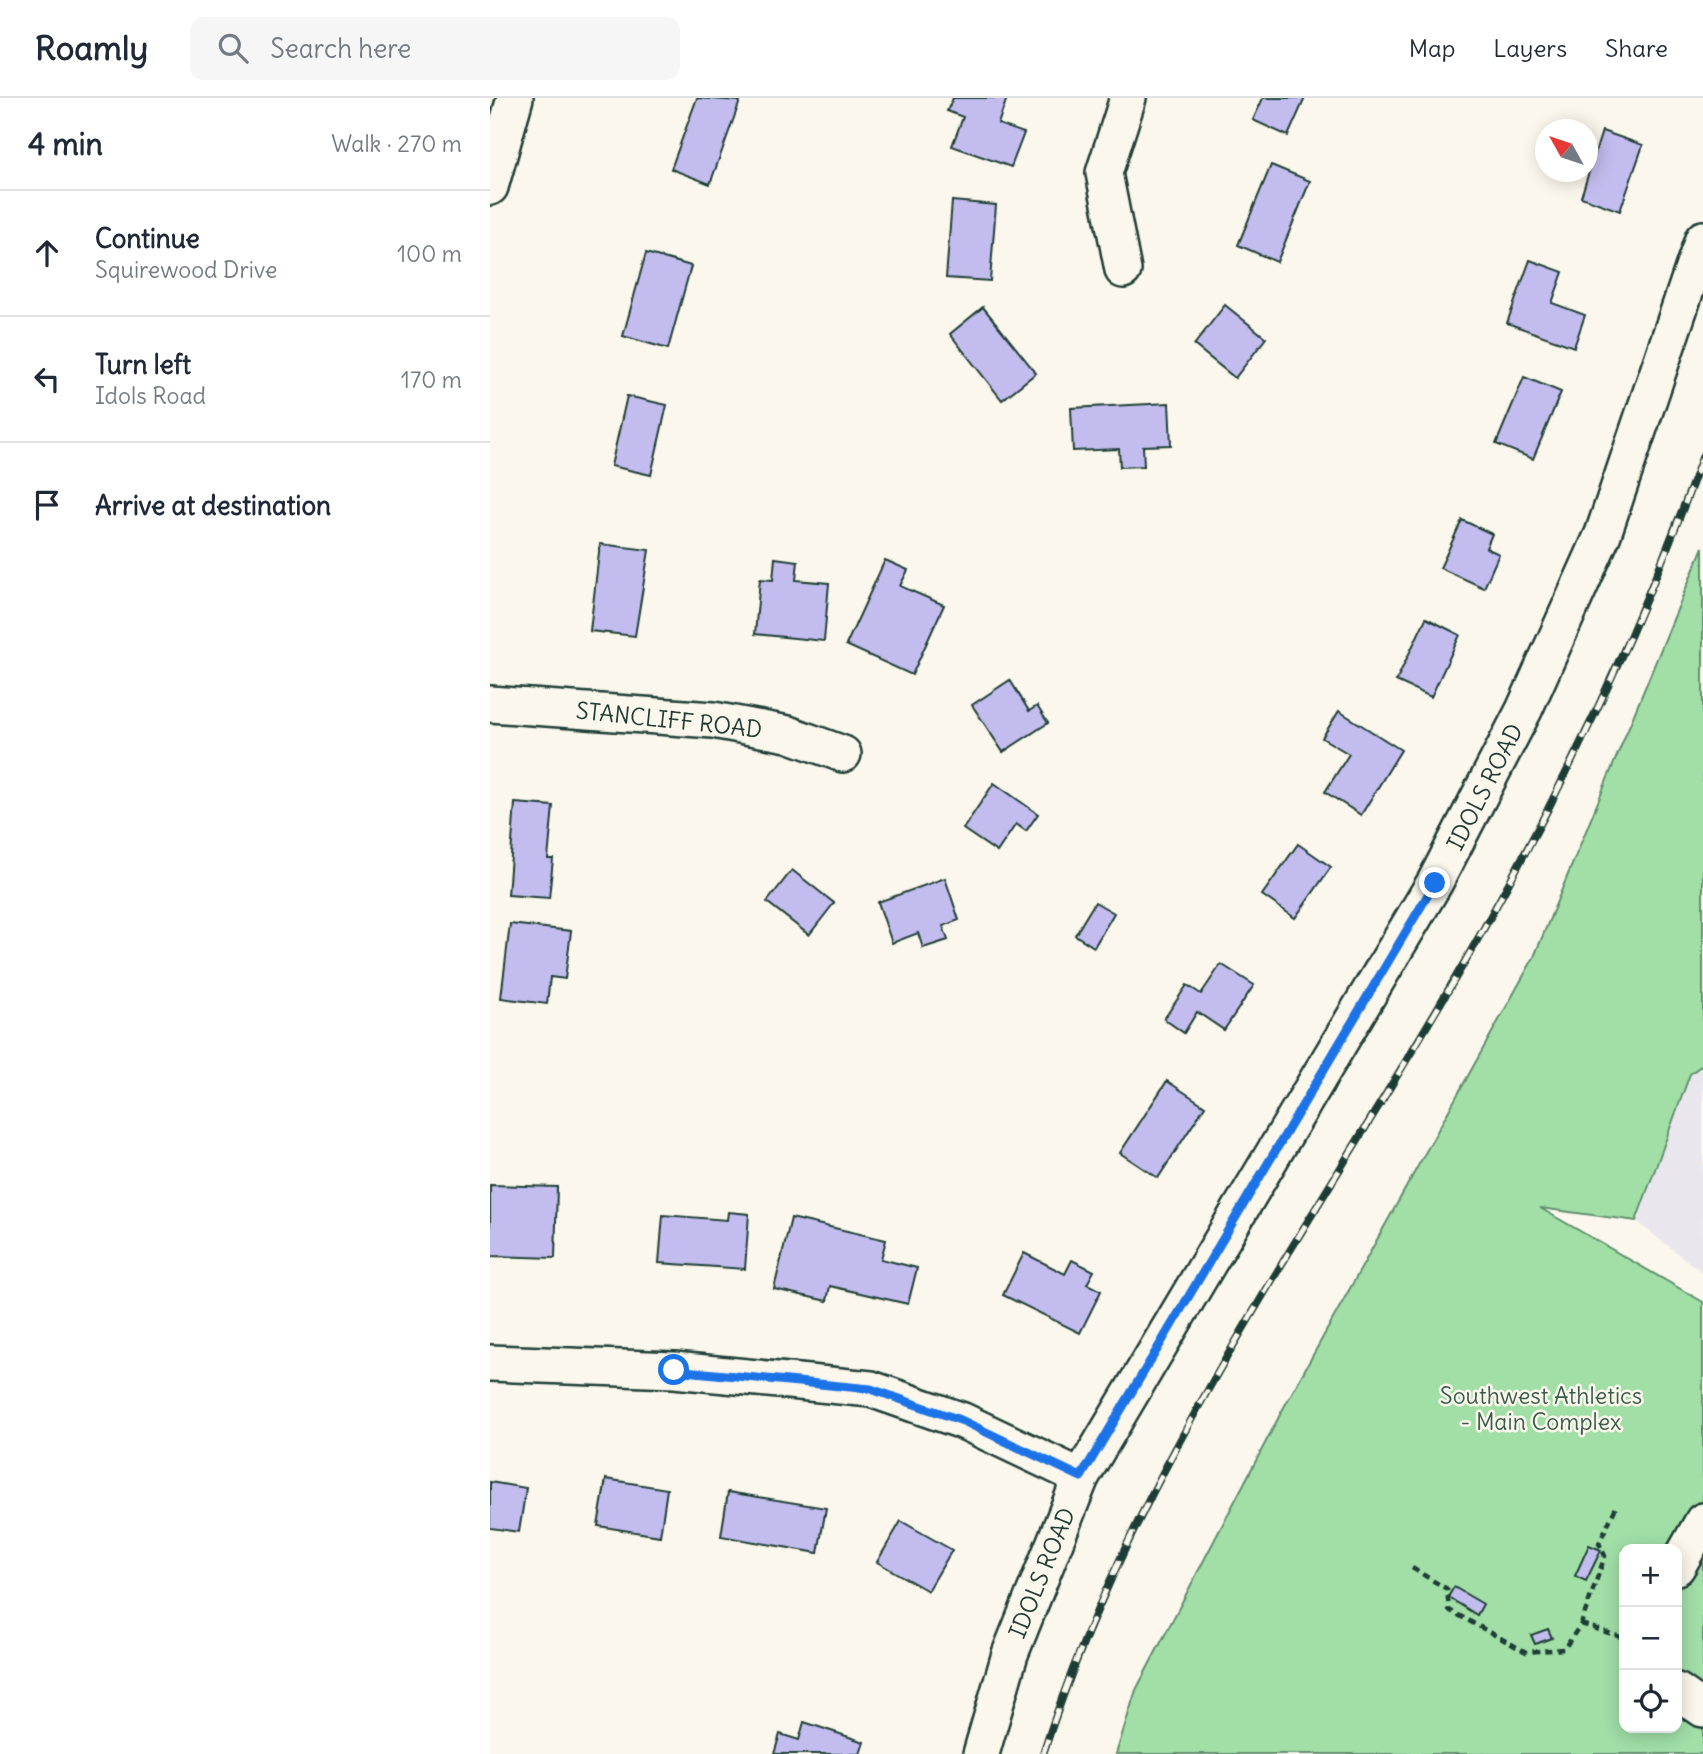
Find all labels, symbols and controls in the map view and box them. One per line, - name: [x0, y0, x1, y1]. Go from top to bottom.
- search box: [190, 17, 680, 80]
- text: Roamly: [35, 27, 148, 69]
- icon: search: [214, 29, 252, 67]
- text: Search here: [270, 32, 411, 65]
- text: Map: [1409, 33, 1455, 63]
- text: Layers: [1493, 33, 1567, 63]
- text: Share: [1605, 33, 1668, 63]
- north arrow: [1535, 119, 1598, 182]
- text: 4 min: [28, 125, 103, 163]
- text: Walk · 270 m: [331, 129, 462, 158]
- text: Continue: [95, 222, 200, 255]
- icon: ahead: [28, 234, 66, 272]
- text: 100 m: [397, 239, 462, 268]
- text: Squirewood Drive: [95, 255, 278, 284]
- text: Turn left: [95, 348, 191, 381]
- icon: left: [28, 360, 66, 398]
- text: 170 m: [401, 365, 462, 394]
- text: Idols Road: [95, 381, 206, 410]
- icon: arrive: [28, 486, 66, 524]
- text: Arrive at destination: [95, 489, 331, 522]
- street label: STANCLIFF ROAD: [575, 695, 764, 744]
- street label: IDOLS ROAD: [1440, 719, 1529, 855]
- route end: [1419, 867, 1450, 898]
- route start: [658, 1354, 689, 1385]
- park label: Southwest Athletics - Main Complex: [1440, 1381, 1642, 1436]
- street label: IDOLS ROAD: [1002, 1503, 1081, 1642]
- map controls: [1619, 1544, 1682, 1733]
- button: +: [1619, 1544, 1682, 1607]
- button: −: [1619, 1607, 1682, 1670]
- button: locate: [1619, 1670, 1682, 1733]

